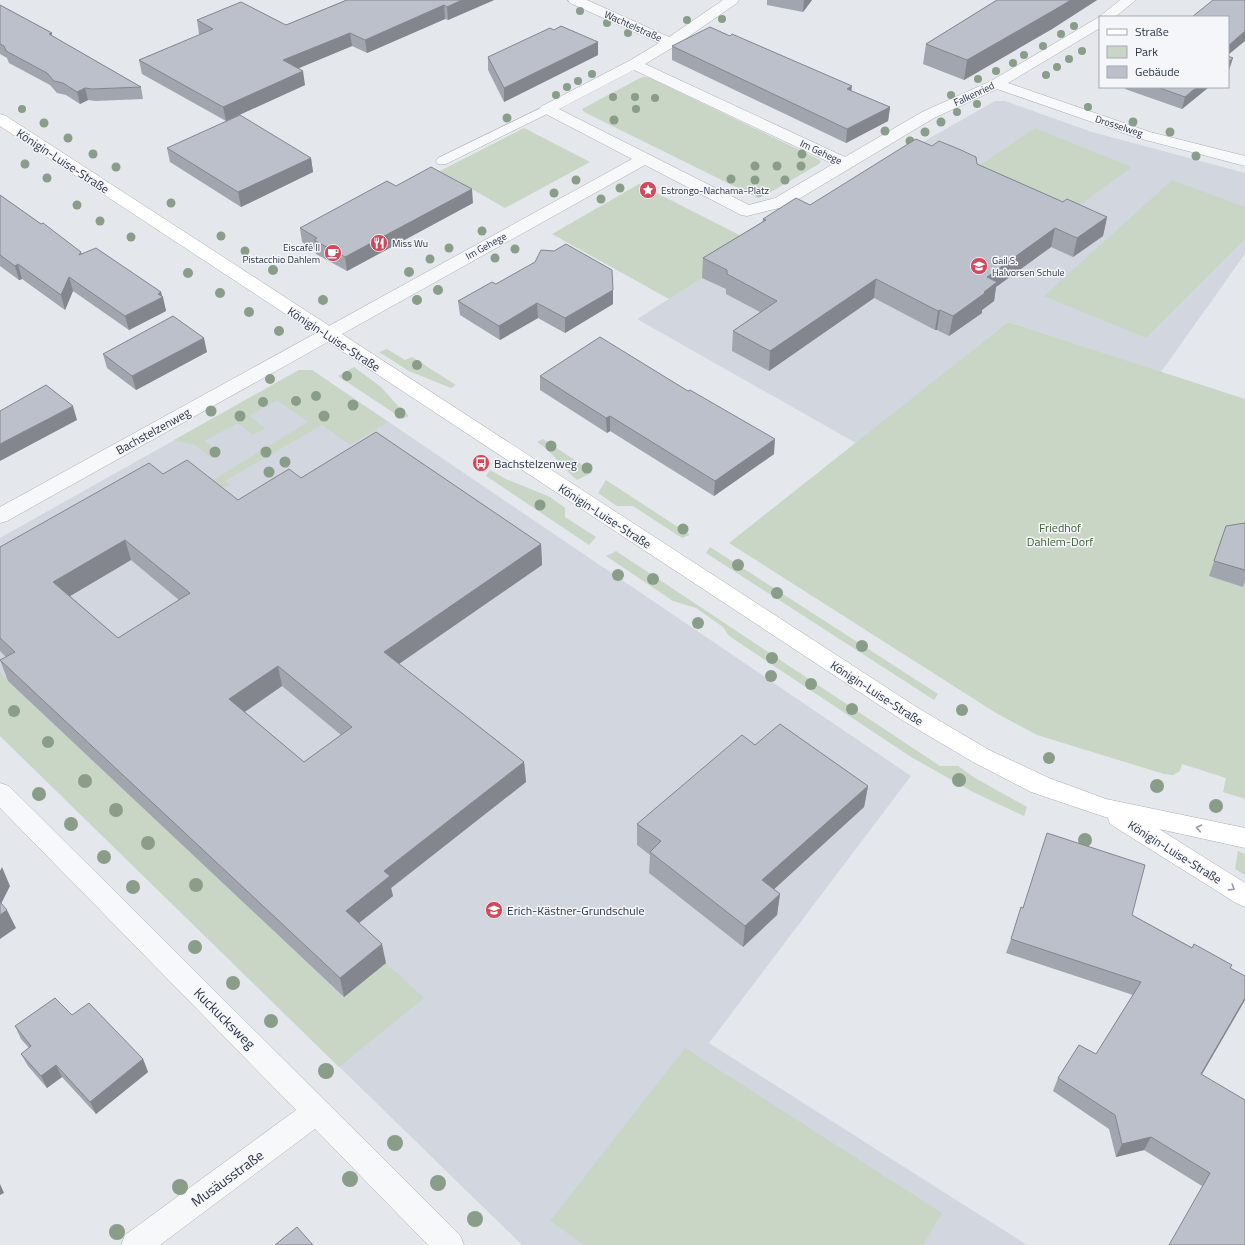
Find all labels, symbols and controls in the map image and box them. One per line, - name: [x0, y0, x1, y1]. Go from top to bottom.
- street label: Wachtelstraße: [602, 7, 664, 45]
- legend: [1099, 16, 1229, 88]
- text: Straße: [1135, 22, 1169, 41]
- text: Park: [1135, 42, 1158, 61]
- text: Gebäude: [1135, 62, 1180, 81]
- street label: Falkenried: [951, 78, 997, 110]
- street label: Drosselweg: [1093, 111, 1145, 141]
- street label: Königin-Luise-Straße: [13, 124, 113, 198]
- street label: Im Gehege: [798, 136, 844, 168]
- place icon: Estrongo-Nachama-Platz: [638, 180, 658, 200]
- place label: Estrongo-Nachama-Platz: [661, 183, 770, 198]
- street label: Im Gehege: [463, 229, 509, 263]
- restaurant icon: Miss Wu: [369, 233, 389, 253]
- place label: Miss Wu: [392, 236, 428, 251]
- place label: Eiscafé Il Pistacchio Dahlem: [242, 240, 320, 267]
- cafe icon: Eiscafé Il Pistacchio Dahlem: [323, 243, 343, 263]
- place label: Gail S. Halvorsen Schule: [992, 253, 1065, 280]
- school or university icon: Gail S. Halvorsen Schule: [969, 256, 989, 276]
- street label: Königin-Luise-Straße: [284, 302, 384, 376]
- street label: Bachstelzenweg: [112, 403, 194, 459]
- bus stop icon: Bachstelzenweg: [471, 453, 491, 473]
- place label: Bachstelzenweg: [494, 454, 577, 473]
- street label: Königin-Luise-Straße: [555, 479, 655, 553]
- park label: Friedhof Dahlem-Dorf: [1027, 518, 1093, 551]
- street label: Königin-Luise-Straße: [827, 656, 927, 730]
- street label: Königin-Luise-Straße: [1124, 815, 1226, 889]
- one-way arrow: [1196, 825, 1202, 833]
- one-way arrow: [1228, 883, 1235, 891]
- school or university icon: Erich-Kästner-Grundschule: [484, 900, 504, 920]
- place label: Erich-Kästner-Grundschule: [507, 901, 645, 920]
- street label: Kuckucksweg: [189, 982, 261, 1054]
- street label: Musäusstraße: [186, 1145, 268, 1211]

